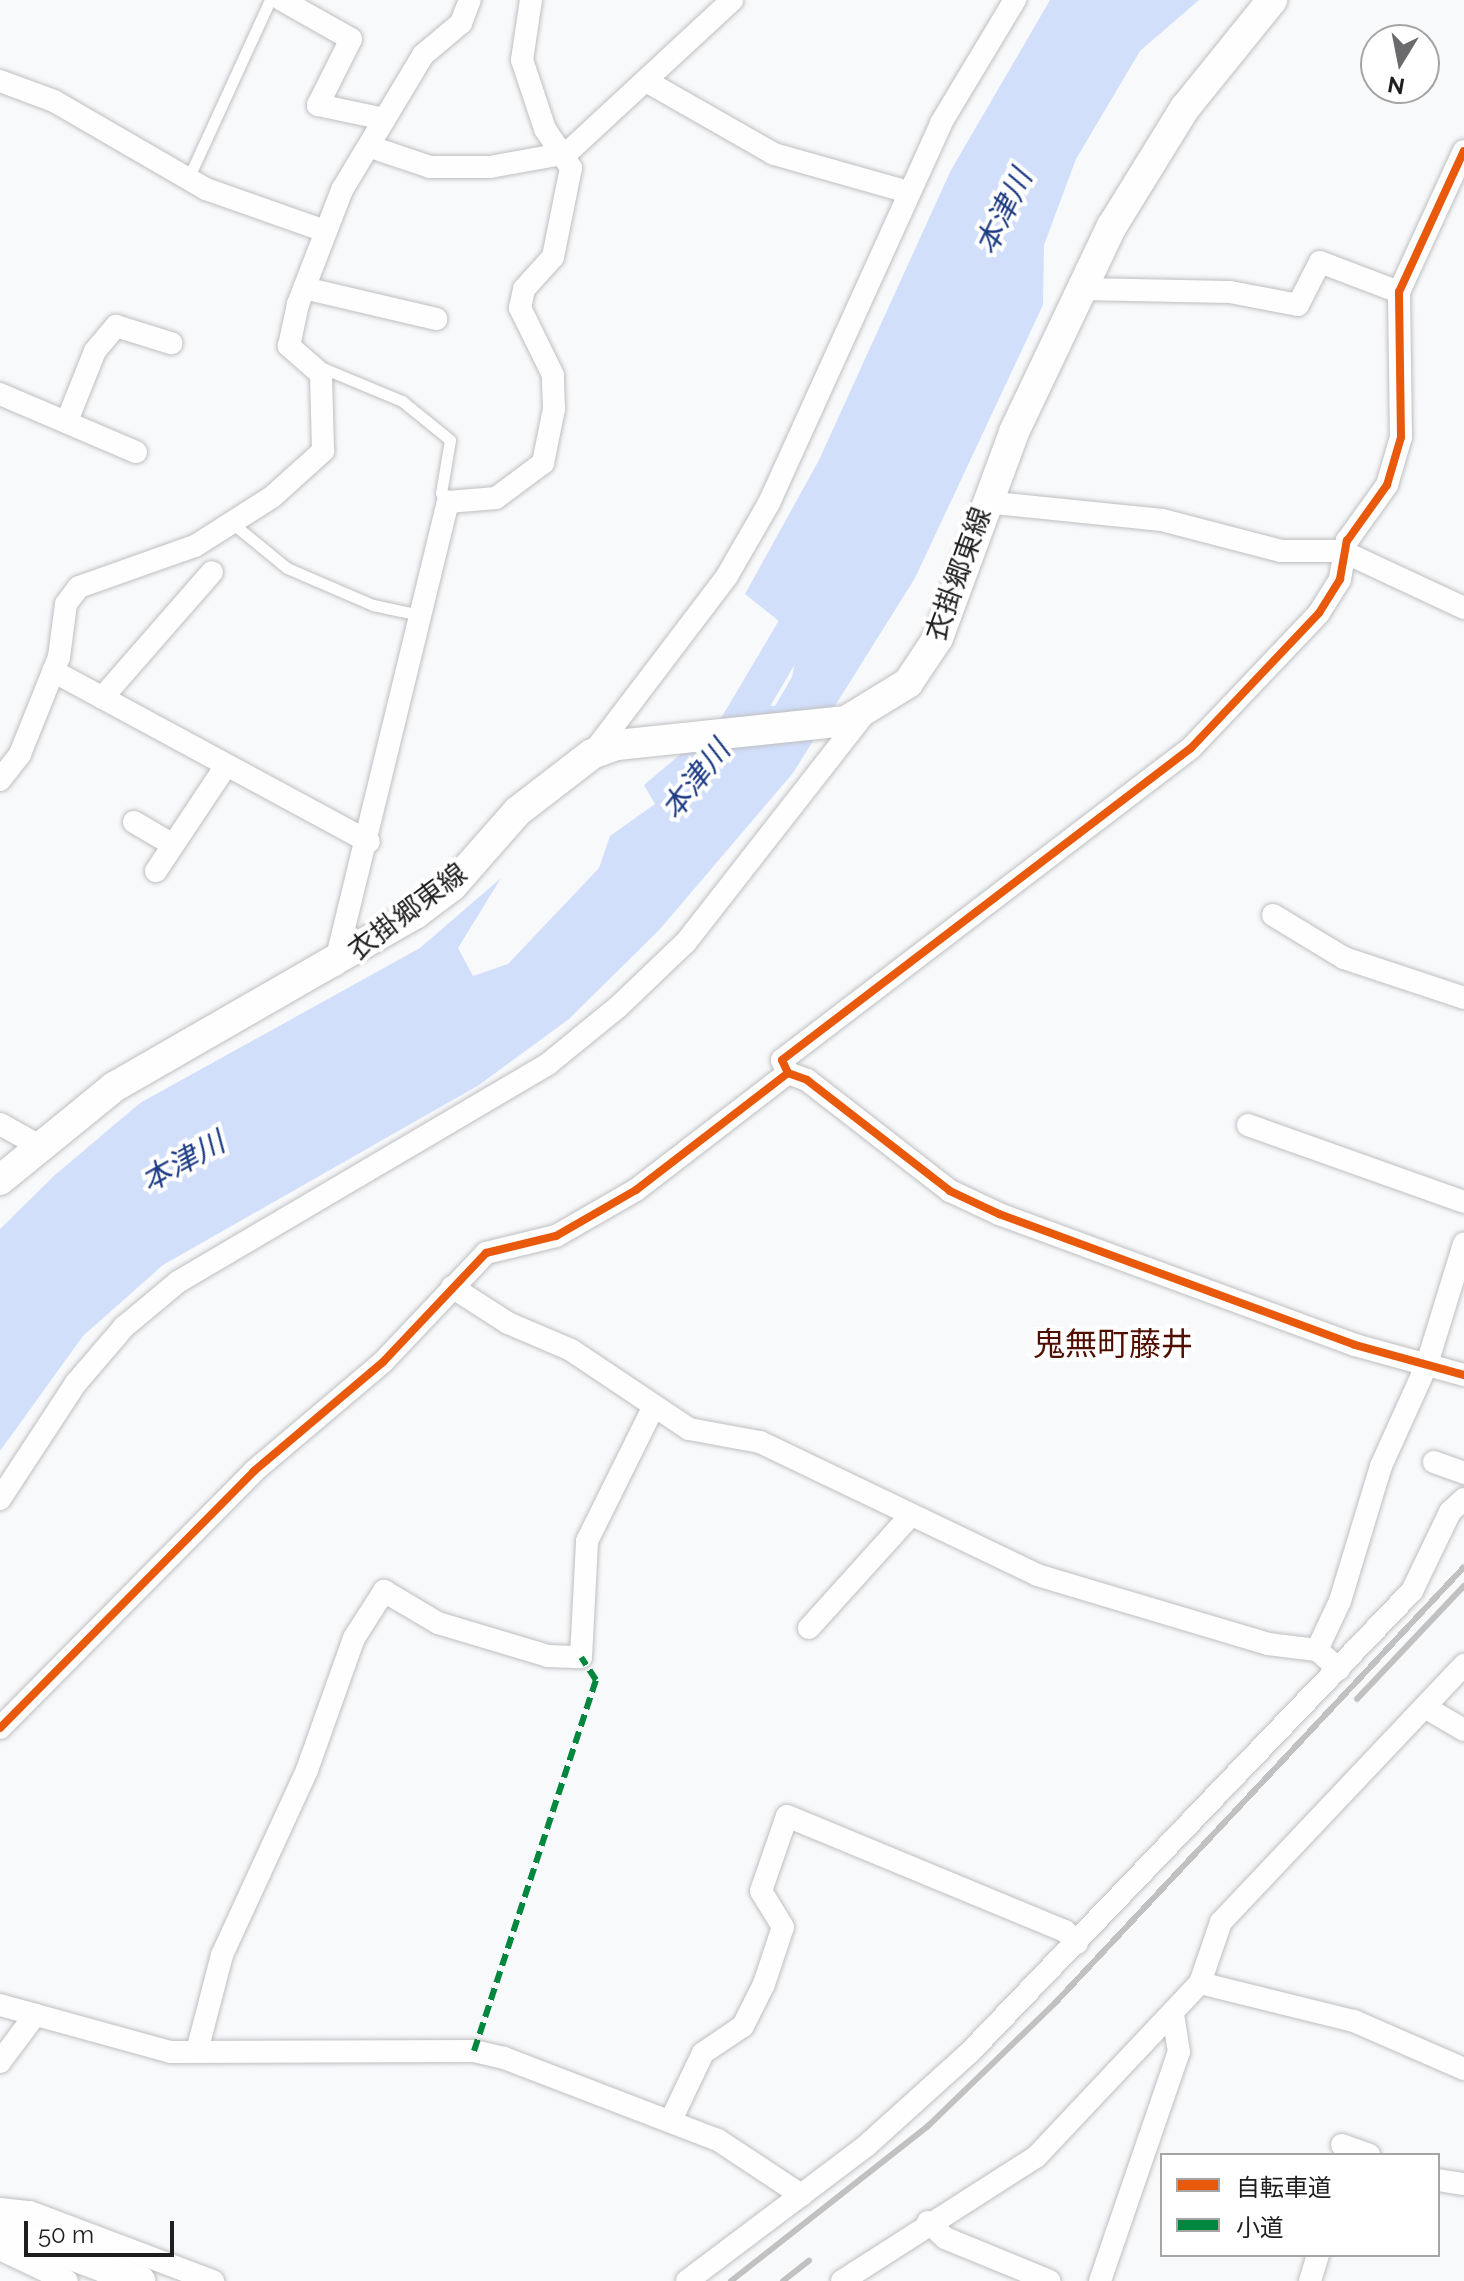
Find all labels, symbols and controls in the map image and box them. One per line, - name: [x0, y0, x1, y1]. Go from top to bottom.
- north arrow: [1360, 24, 1440, 104]
- text: N: [1386, 71, 1407, 100]
- water label: 本津川: [968, 164, 1040, 260]
- street label: 衣掛郷東線: [919, 502, 999, 646]
- water label: 本津川: [654, 733, 738, 827]
- street label: 衣掛郷東線: [342, 856, 474, 968]
- water label: 本津川: [135, 1124, 231, 1200]
- district label: 鬼無町藤井: [1033, 1325, 1193, 1363]
- legend: [1160, 2153, 1440, 2257]
- text: 自転車道: [1236, 2173, 1332, 2202]
- scale bar: [28, 2205, 178, 2255]
- text: 小道: [1236, 2213, 1284, 2242]
- text: 50 m: [38, 2220, 94, 2249]

